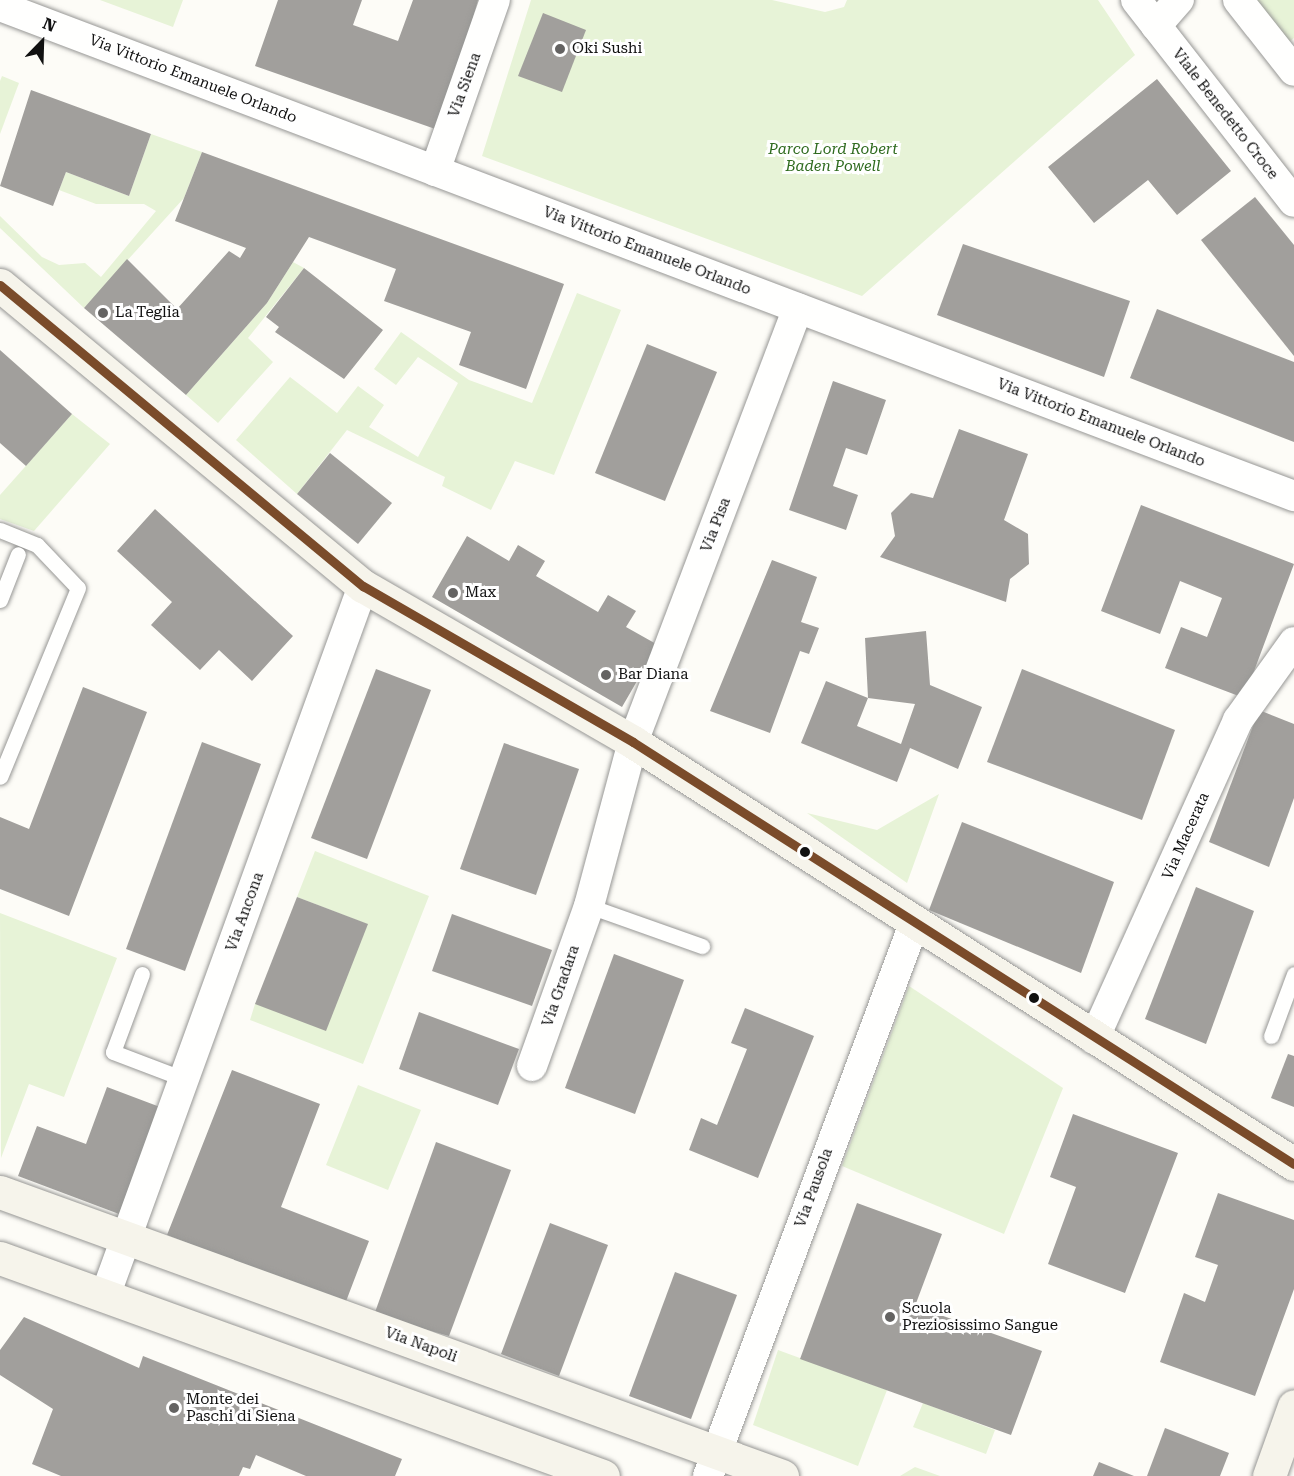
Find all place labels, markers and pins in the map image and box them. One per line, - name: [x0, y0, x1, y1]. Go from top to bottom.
- place label: Oki Sushi: [572, 40, 642, 58]
- marker: Oki Sushi: [553, 42, 567, 56]
- place label: La Teglia: [115, 304, 180, 322]
- marker: La Teglia: [96, 306, 110, 320]
- place label: Max: [465, 584, 496, 602]
- marker: Max: [446, 586, 460, 600]
- place label: Bar Diana: [618, 666, 688, 684]
- marker: Bar Diana: [599, 668, 613, 682]
- unlabelled marker: [799, 846, 811, 858]
- unlabelled marker: [1028, 992, 1040, 1004]
- place label: Scuola Preziosissimo Sangue: [902, 1299, 1058, 1334]
- marker: Scuola Preziosissimo Sangue: [883, 1310, 897, 1324]
- place label: Monte dei Paschi di Siena: [186, 1390, 295, 1425]
- marker: Monte dei Paschi di Siena: [167, 1401, 181, 1415]

